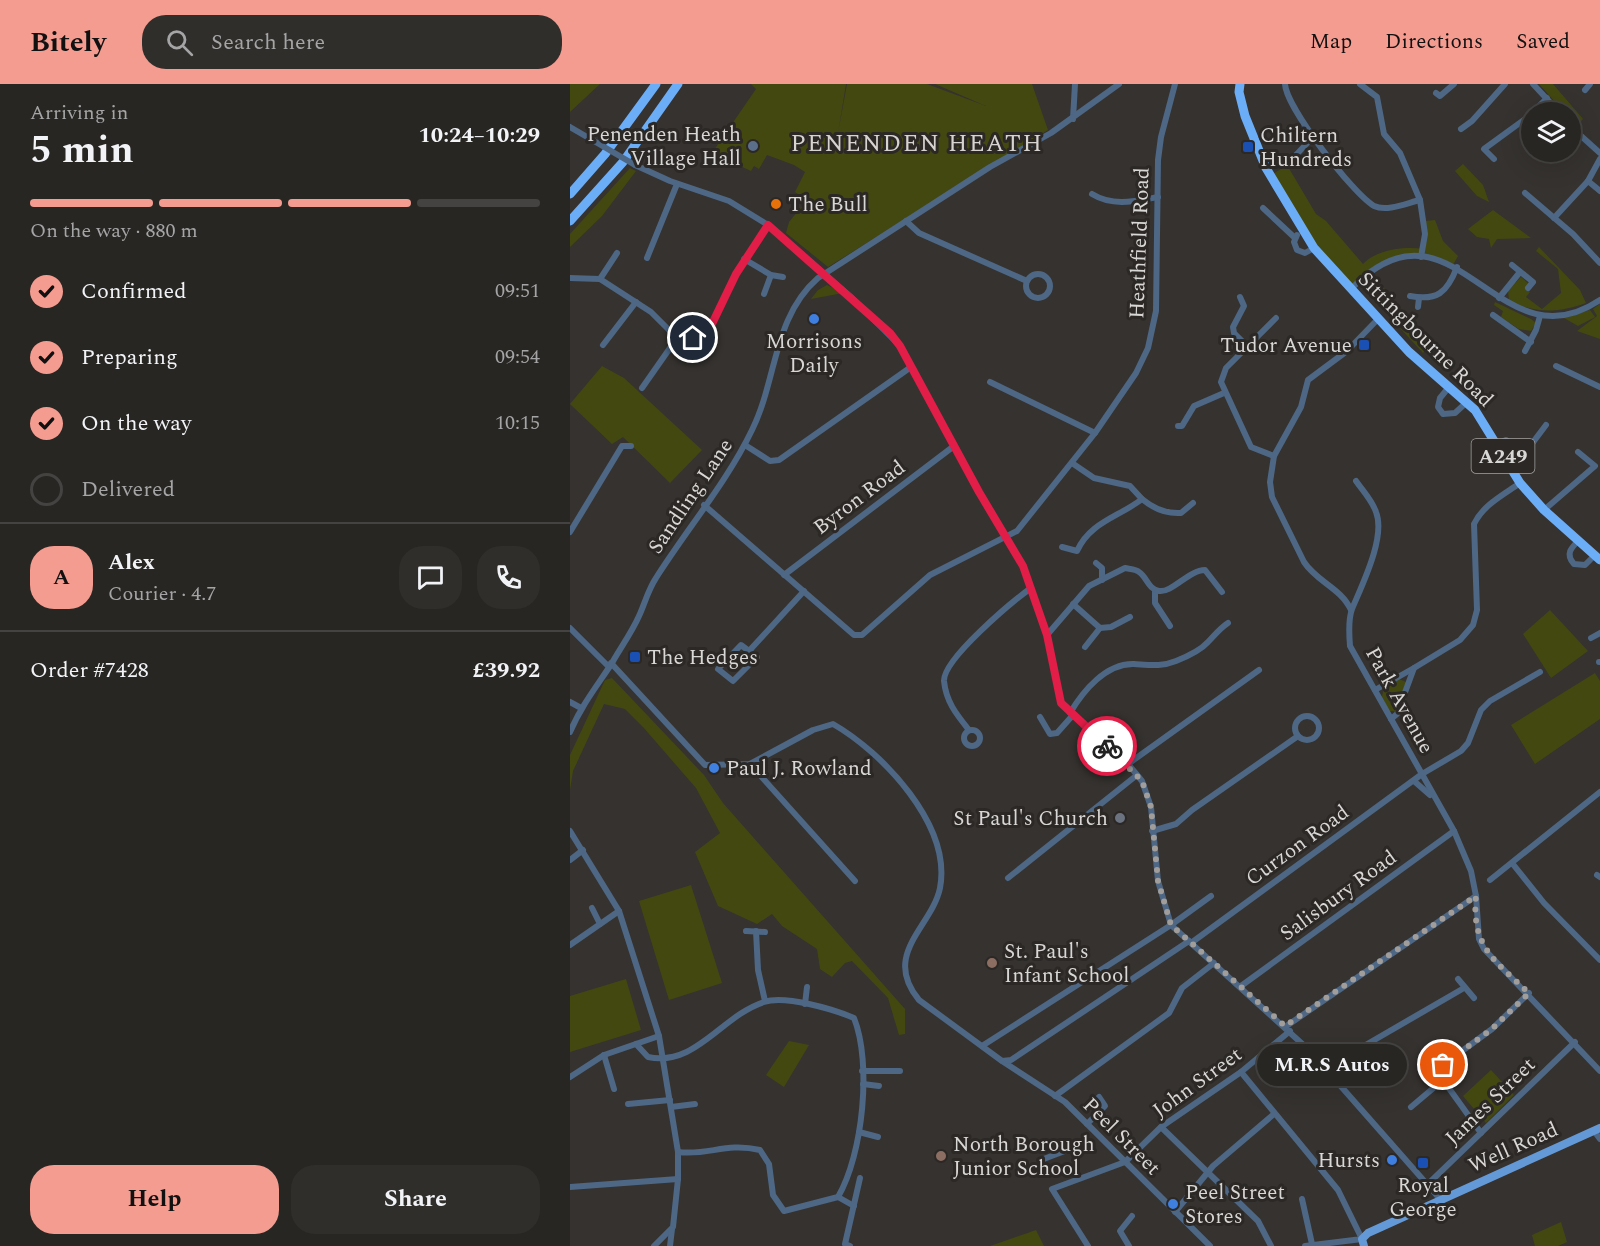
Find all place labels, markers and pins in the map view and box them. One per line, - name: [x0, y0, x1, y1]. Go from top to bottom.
- place label: Penenden Heath Village Hall: [587, 119, 741, 175]
- place label: Chiltern Hundreds: [1260, 120, 1352, 176]
- marker: Penenden Heath Village Hall: [746, 139, 760, 153]
- marker: Chiltern Hundreds: [1241, 140, 1255, 154]
- place label: The Bull: [788, 189, 868, 221]
- marker: The Bull: [769, 197, 783, 211]
- pin: [667, 312, 718, 363]
- marker: Morrisons Daily: [807, 312, 821, 326]
- place label: Morrisons Daily: [766, 326, 862, 382]
- place label: Tudor Avenue: [1220, 330, 1352, 362]
- marker: Tudor Avenue: [1357, 338, 1371, 352]
- place label: The Hedges: [647, 642, 758, 674]
- marker: The Hedges: [628, 650, 642, 664]
- place label: Paul J. Rowland: [726, 753, 872, 785]
- marker: Paul J. Rowland: [707, 761, 721, 775]
- place label: St Paul's Church: [953, 803, 1108, 835]
- marker: St Paul's Church: [1113, 811, 1127, 825]
- place label: St. Paul's Infant School: [1004, 936, 1129, 992]
- marker: St. Paul's Infant School: [985, 956, 999, 970]
- pin: [1417, 1039, 1468, 1090]
- callout: M.R.S Autos: [1257, 1044, 1407, 1086]
- place label: North Borough Junior School: [953, 1129, 1095, 1185]
- place label: Hursts: [1318, 1145, 1380, 1177]
- marker: North Borough Junior School: [934, 1149, 948, 1163]
- marker: Hursts: [1385, 1153, 1399, 1167]
- marker: Royal George: [1416, 1156, 1430, 1170]
- place label: Royal George: [1389, 1170, 1457, 1226]
- place label: Peel Street Stores: [1185, 1177, 1285, 1233]
- marker: Peel Street Stores: [1166, 1197, 1180, 1211]

